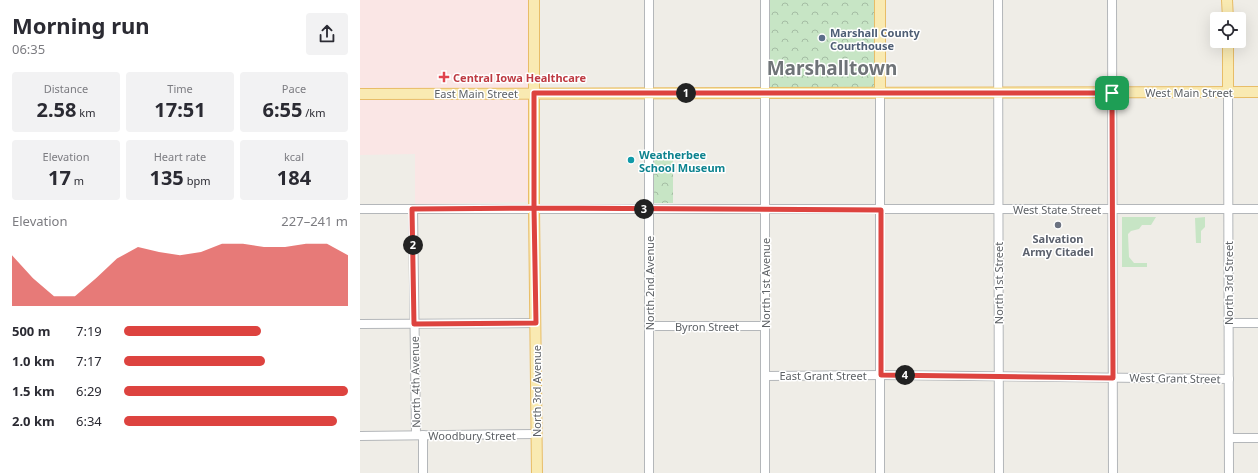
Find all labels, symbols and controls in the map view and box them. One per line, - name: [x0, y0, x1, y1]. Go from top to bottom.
- text: Morning run: [12, 10, 150, 40]
- map controls: [1210, 12, 1246, 48]
- button: locate: [1210, 12, 1246, 48]
- button: share: [306, 13, 348, 55]
- place label: Marshall County Courthouse: [830, 25, 921, 53]
- marker: Marshall County Courthouse: [817, 33, 827, 43]
- text: 06:35: [12, 40, 45, 58]
- district label: Marshalltown: [767, 55, 897, 81]
- place label: Central Iowa Healthcare: [453, 70, 587, 85]
- marker: Central Iowa Healthcare: [438, 71, 450, 83]
- pin: [1095, 76, 1129, 110]
- text: Distance: [44, 81, 88, 96]
- text: Time: [167, 81, 193, 96]
- text: Pace: [282, 81, 306, 96]
- icon: arrive: [1101, 82, 1123, 104]
- pin: 1: [676, 83, 696, 103]
- text: 1: [683, 85, 689, 100]
- street label: West Main Street: [1145, 85, 1233, 100]
- street label: East Main Street: [434, 86, 518, 101]
- text: 2.58: [37, 96, 76, 123]
- text: 17:51: [154, 96, 206, 123]
- text: 6:55: [262, 96, 302, 123]
- text: km: [76, 105, 95, 120]
- text: /km: [302, 105, 326, 120]
- place label: Weatherbee School Museum: [639, 147, 725, 175]
- text: Elevation: [43, 149, 89, 164]
- text: Heart rate: [154, 149, 206, 164]
- text: kcal: [284, 149, 304, 164]
- marker: Weatherbee School Museum: [626, 155, 636, 165]
- text: 17: [48, 164, 71, 191]
- text: 135: [149, 164, 184, 191]
- text: 184: [277, 164, 311, 191]
- text: m: [71, 173, 84, 188]
- text: bpm: [184, 173, 211, 188]
- pin: 3: [634, 199, 654, 219]
- text: 3: [641, 201, 647, 216]
- street label: West State Street: [1013, 202, 1101, 217]
- text: Elevation: [12, 212, 68, 230]
- text: 227–241 m: [281, 212, 348, 230]
- marker: Salvation Army Citadel: [1053, 220, 1063, 230]
- place label: Salvation Army Citadel: [1023, 231, 1093, 259]
- pin: 2: [403, 235, 423, 255]
- street label: North 2nd Avenue: [642, 236, 657, 330]
- text: 2: [410, 237, 416, 252]
- street label: North 1st Avenue: [758, 238, 773, 328]
- street label: North 3rd Street: [1221, 241, 1236, 325]
- street label: North 1st Street: [991, 242, 1006, 324]
- street label: Byron Street: [675, 319, 739, 334]
- text: 500 m: [12, 322, 50, 340]
- text: 7:19: [76, 322, 102, 340]
- street label: North 4th Avenue: [407, 336, 423, 428]
- street label: North 3rd Avenue: [529, 345, 544, 437]
- text: 1.0 km: [12, 352, 55, 370]
- text: 7:17: [76, 352, 102, 370]
- pin: 4: [895, 365, 915, 385]
- text: 4: [902, 367, 908, 382]
- street label: East Grant Street: [779, 368, 867, 383]
- street label: West Grant Street: [1129, 370, 1221, 386]
- text: 1.5 km: [12, 382, 55, 400]
- text: 6:29: [76, 382, 102, 400]
- text: 2.0 km: [12, 412, 55, 430]
- text: 6:34: [76, 412, 102, 430]
- street label: Woodbury Street: [428, 428, 516, 443]

